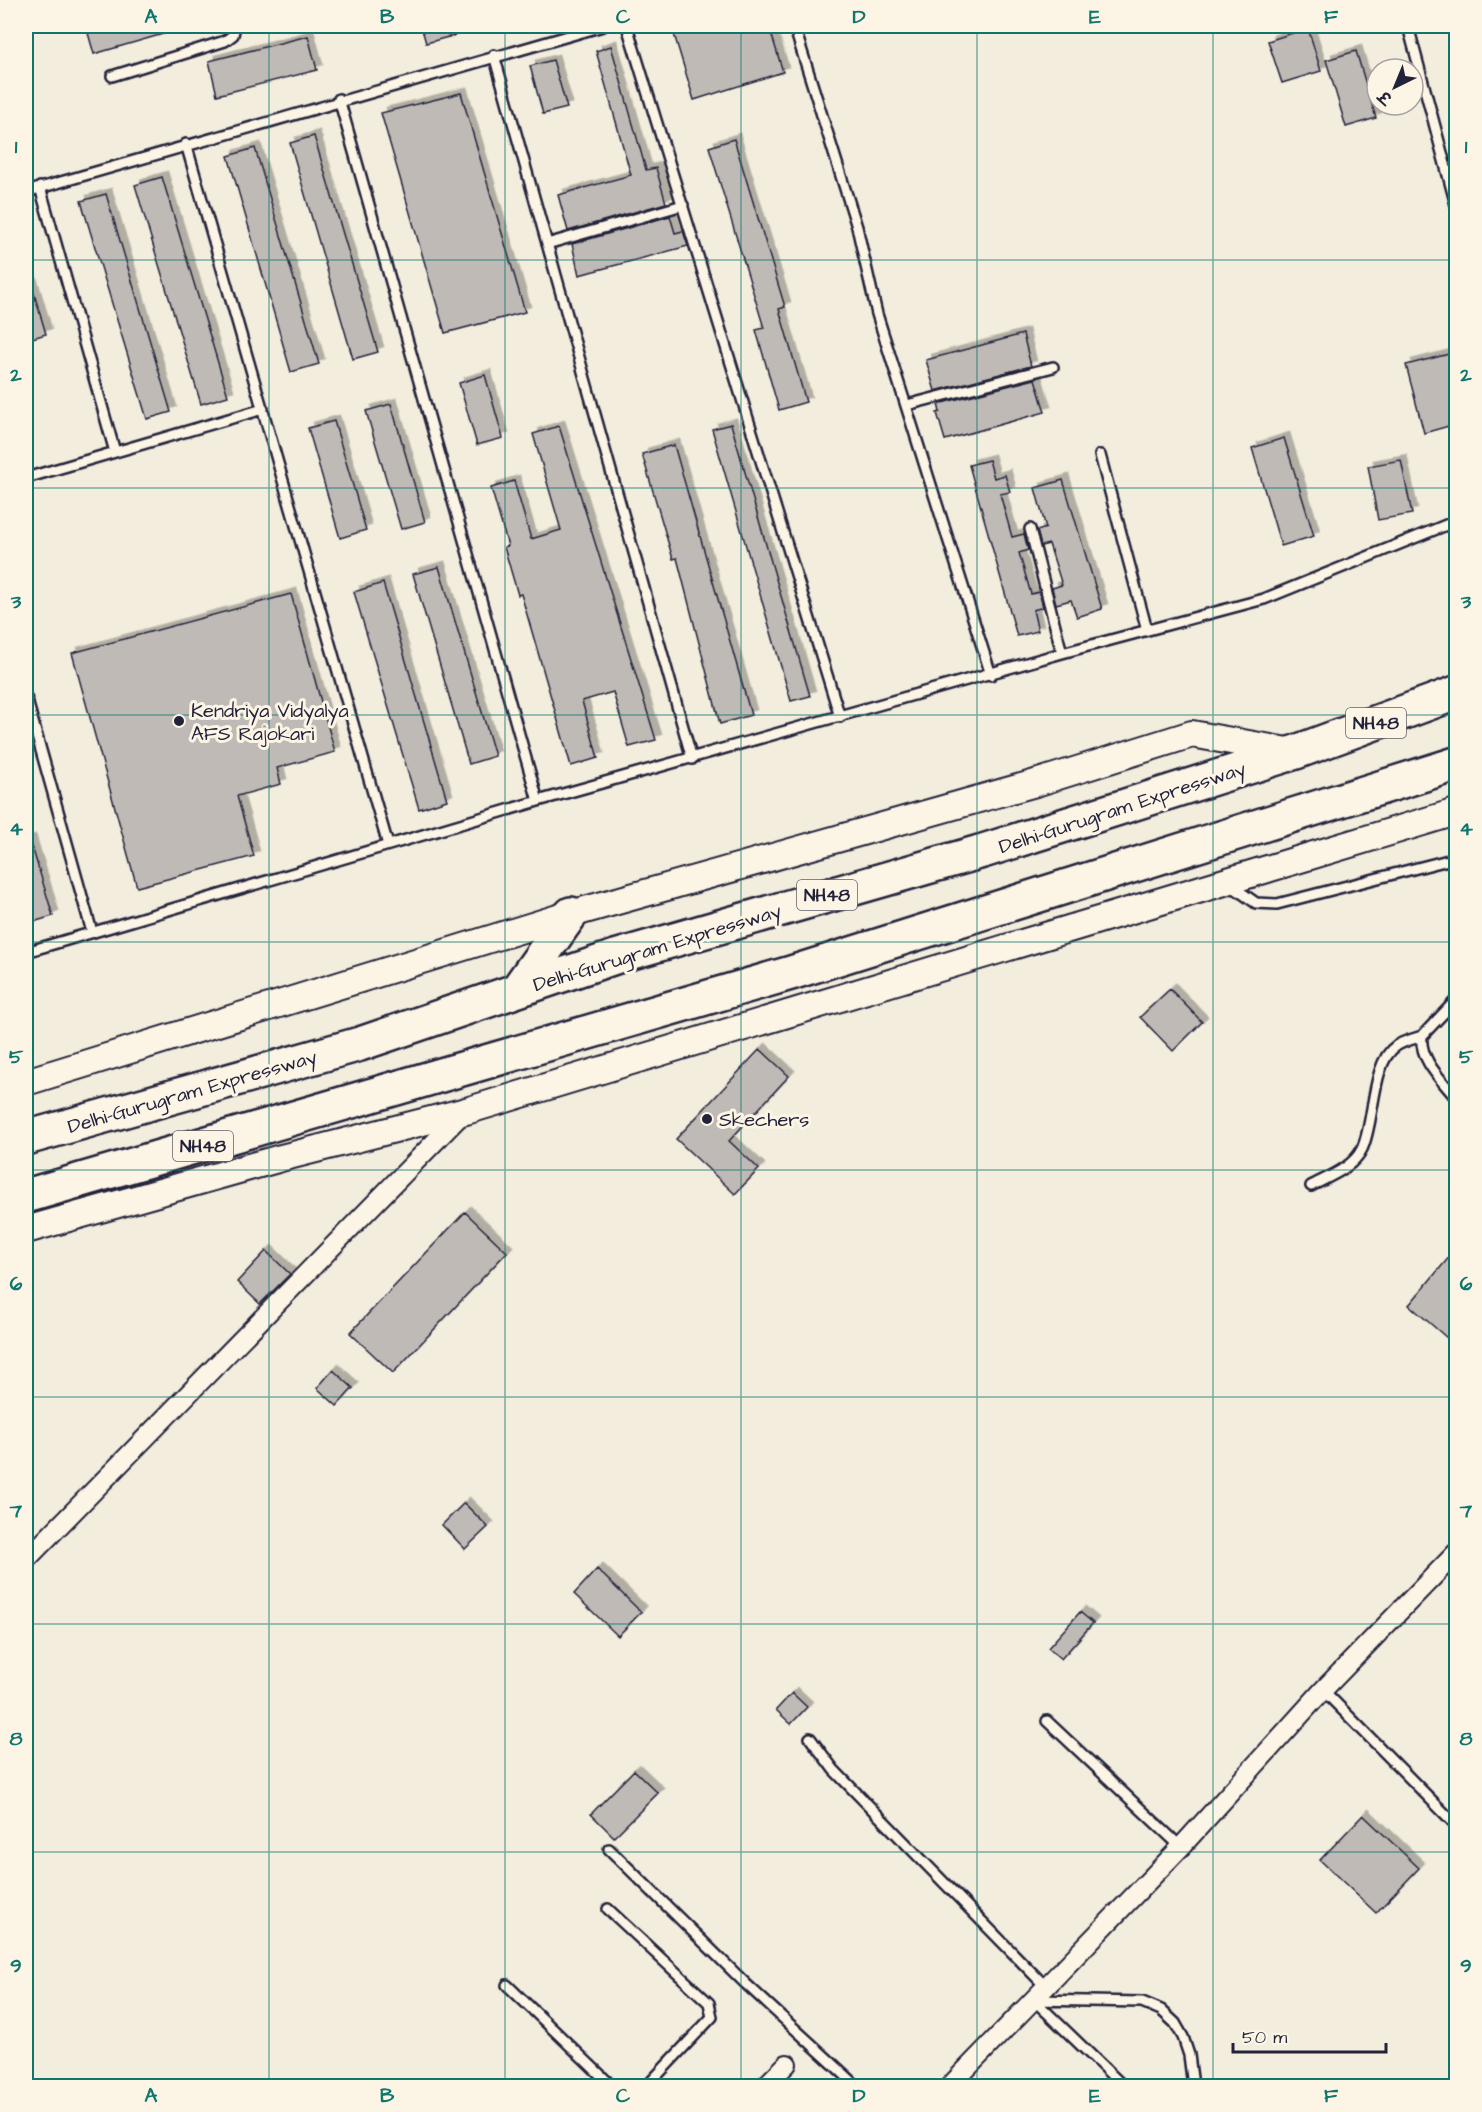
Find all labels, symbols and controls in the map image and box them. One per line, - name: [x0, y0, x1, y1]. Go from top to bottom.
- text: A: [145, 3, 158, 31]
- text: B: [380, 3, 395, 31]
- text: C: [616, 3, 631, 31]
- text: D: [853, 3, 866, 31]
- text: E: [1089, 3, 1101, 31]
- text: F: [1324, 3, 1339, 31]
- north arrow: [1365, 57, 1425, 117]
- text: उ: [1373, 85, 1398, 110]
- text: 1: [15, 133, 18, 161]
- text: 1: [1465, 133, 1468, 161]
- text: 2: [9, 361, 22, 389]
- text: 2: [1459, 361, 1472, 389]
- text: 3: [10, 588, 22, 616]
- text: 3: [1460, 588, 1472, 616]
- place label: Kendriya Vidyalya AFS Rajokari: [191, 697, 349, 748]
- road number: NH48: [1346, 708, 1406, 738]
- marker: Kendriya Vidyalya AFS Rajokari: [172, 714, 186, 728]
- street label: Delhi-Gurugram Expressway: [995, 755, 1250, 862]
- text: 4: [9, 815, 23, 843]
- text: 4: [1459, 815, 1473, 843]
- road number: NH48: [797, 880, 857, 910]
- street label: Delhi-Gurugram Expressway: [530, 897, 785, 1000]
- text: 5: [9, 1043, 24, 1071]
- street label: Delhi-Gurugram Expressway: [64, 1043, 320, 1142]
- text: 5: [1459, 1043, 1474, 1071]
- place label: Skechers: [719, 1106, 809, 1134]
- marker: Skechers: [700, 1112, 714, 1126]
- road number: NH48: [173, 1131, 233, 1161]
- text: 6: [10, 1270, 23, 1298]
- text: 6: [1460, 1270, 1473, 1298]
- text: 7: [9, 1497, 23, 1525]
- text: 7: [1459, 1497, 1473, 1525]
- text: 8: [10, 1725, 23, 1753]
- text: 8: [1460, 1725, 1473, 1753]
- text: 9: [10, 1952, 22, 1980]
- text: 9: [1460, 1952, 1472, 1980]
- scale bar: [1233, 2016, 1386, 2054]
- text: 50 m: [1242, 2025, 1287, 2050]
- text: A: [145, 2082, 158, 2110]
- text: B: [380, 2082, 395, 2110]
- text: C: [616, 2082, 631, 2110]
- text: D: [853, 2082, 866, 2110]
- text: E: [1089, 2082, 1101, 2110]
- text: F: [1324, 2082, 1339, 2110]

